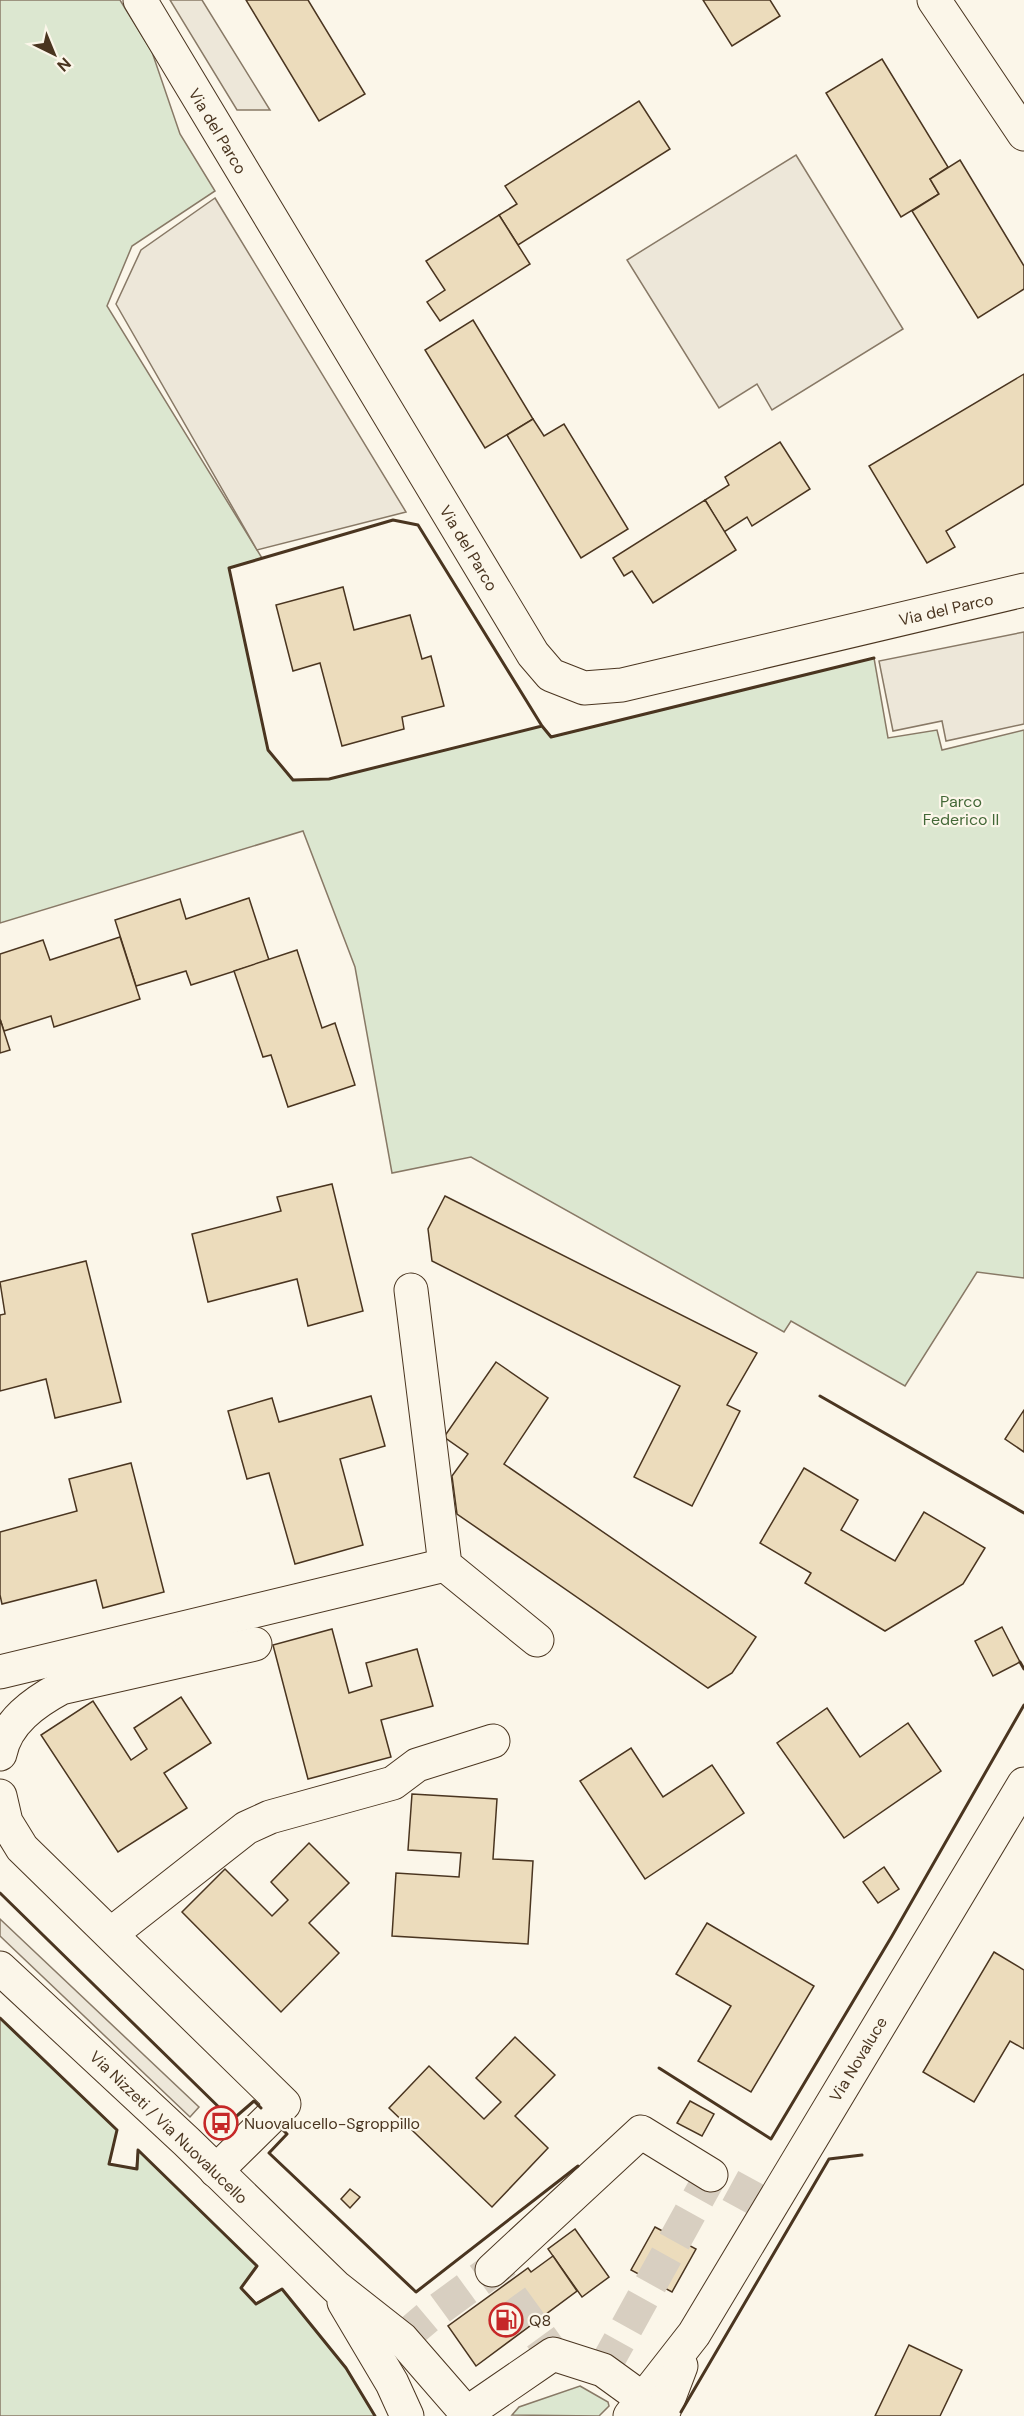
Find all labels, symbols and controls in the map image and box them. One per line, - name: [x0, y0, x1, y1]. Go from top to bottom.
- north arrow: [24, 24, 84, 84]
- text: N: [52, 53, 75, 76]
- street label: Via del Parco: [184, 85, 251, 178]
- street label: Via del Parco: [435, 502, 502, 595]
- street label: Via del Parco: [897, 588, 995, 631]
- park label: Parco Federico II: [923, 791, 999, 830]
- street label: Via Novaluce: [825, 2013, 892, 2106]
- street label: Via Nizzeti / Via Nuovalucello: [85, 2046, 252, 2209]
- bus stop icon: Nuovalucello-Sgroppillo: [203, 2105, 239, 2141]
- place label: Nuovalucello-Sgroppillo: [244, 2113, 420, 2134]
- fuel station icon: Q8: [488, 2302, 524, 2338]
- place label: Q8: [529, 2310, 551, 2331]

